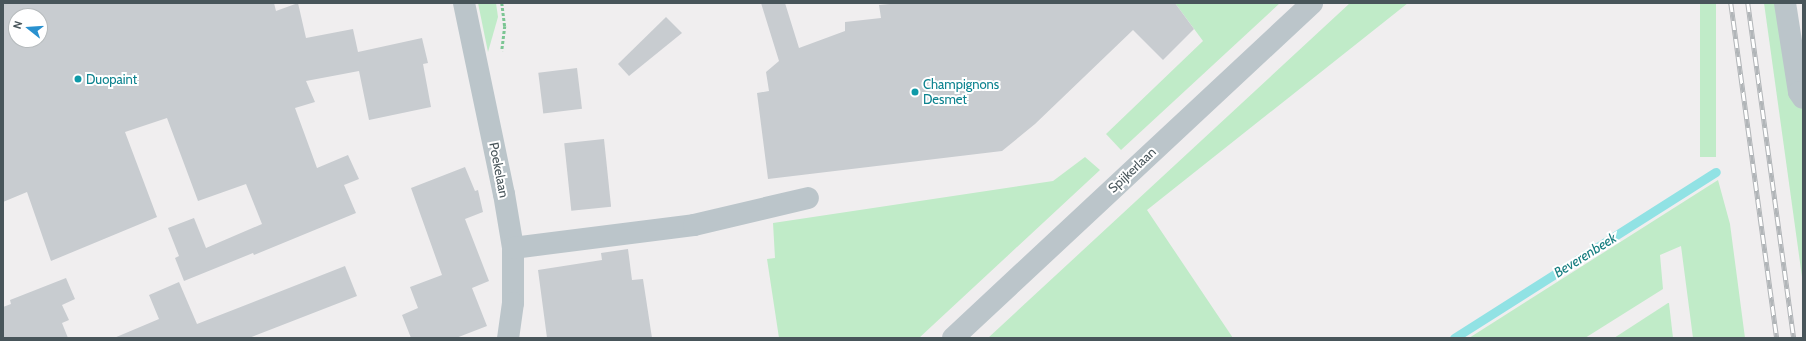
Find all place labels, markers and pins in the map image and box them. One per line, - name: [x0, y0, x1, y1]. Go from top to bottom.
- place label: Duopaint: [86, 71, 137, 87]
- marker: Duopaint: [73, 74, 83, 84]
- place label: Champignons Desmet: [923, 77, 999, 108]
- marker: Champignons Desmet: [910, 87, 920, 97]

